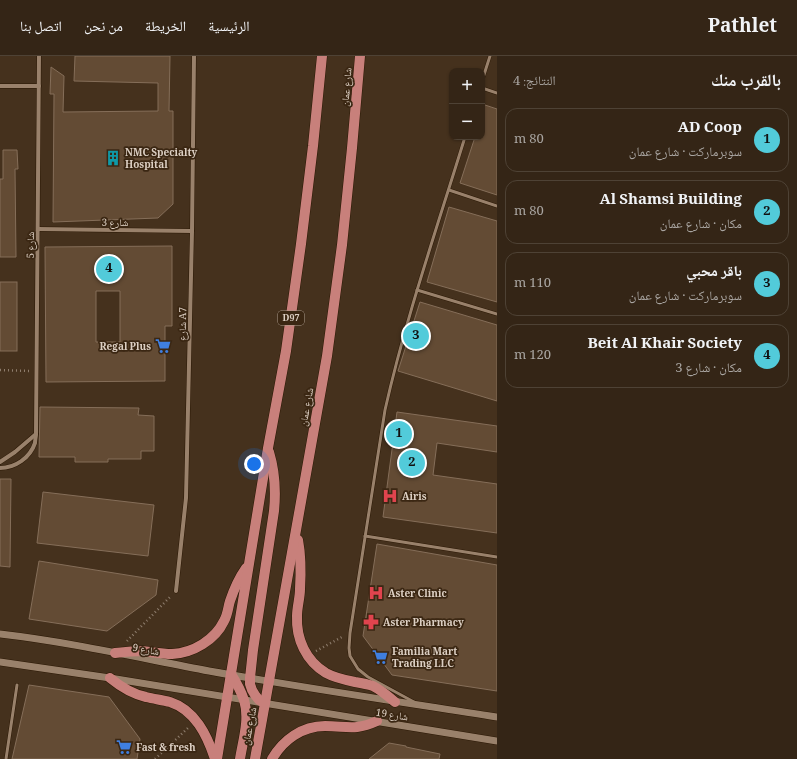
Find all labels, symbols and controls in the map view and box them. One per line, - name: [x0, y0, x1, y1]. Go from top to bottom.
- text: Pathlet: [708, 12, 777, 44]
- text: اتصل بنا: [20, 16, 62, 40]
- text: من نحن: [84, 16, 123, 40]
- text: الخريطة: [145, 16, 186, 40]
- text: الرئيسية: [208, 16, 250, 40]
- street label: شارع عمان: [337, 67, 358, 107]
- map controls: [449, 68, 485, 140]
- button: +: [449, 68, 485, 104]
- text: بالقرب منك: [711, 68, 781, 97]
- text: النتائج: 4: [513, 71, 556, 93]
- button: −: [449, 104, 485, 140]
- text: AD Coop: [678, 116, 742, 142]
- text: 80 m: [514, 129, 544, 151]
- text: 1: [763, 129, 771, 151]
- text: سوبرماركت · شارع عمان: [629, 142, 742, 164]
- place label: NMC Specialty Hospital: [125, 145, 198, 174]
- building icon: NMC Specialty Hospital: [104, 149, 122, 167]
- text: Al Shamsi Building: [599, 188, 742, 214]
- text: 80 m: [514, 201, 544, 223]
- text: 2: [763, 201, 771, 223]
- text: مكان · شارع عمان: [660, 214, 742, 236]
- street label: شارع 3: [101, 215, 129, 232]
- street label: شارع 5: [23, 231, 40, 259]
- pin: 4: [96, 254, 122, 284]
- text: باقر محبي: [686, 260, 742, 286]
- text: 110 m: [514, 273, 551, 295]
- text: 3: [763, 273, 771, 295]
- text: سوبرماركت · شارع عمان: [629, 286, 742, 308]
- street label: شارع A7: [175, 307, 192, 341]
- road number: D97: [278, 311, 304, 325]
- pin: 3: [403, 321, 429, 351]
- text: Beit Al Khair Society: [587, 332, 742, 358]
- supermarket icon: Regal Plus: [154, 337, 172, 355]
- place label: Regal Plus: [99, 339, 151, 356]
- text: 120 m: [514, 345, 551, 367]
- text: 4: [763, 345, 771, 367]
- text: مكان · شارع 3: [675, 358, 742, 380]
- street label: شارع عمان: [296, 386, 319, 428]
- pin: 1: [386, 419, 412, 449]
- pin: 2: [399, 448, 425, 478]
- your location: [244, 454, 264, 474]
- hospital icon: Airis: [381, 487, 399, 505]
- place label: Airis: [402, 489, 427, 506]
- hospital icon: Aster Clinic: [367, 584, 385, 602]
- place label: Aster Clinic: [388, 586, 447, 603]
- pharmacy icon: Aster Pharmacy: [362, 613, 380, 631]
- place label: Aster Pharmacy: [383, 615, 464, 632]
- street label: شارع 9: [131, 640, 161, 661]
- place label: Familia Mart Trading LLC: [392, 644, 457, 673]
- supermarket icon: Familia Mart Trading LLC: [371, 648, 389, 666]
- street label: شارع عمان: [238, 705, 263, 747]
- street label: شارع 19: [374, 705, 410, 726]
- supermarket icon: Fast & fresh: [115, 738, 133, 756]
- place label: Fast & fresh: [136, 740, 196, 757]

